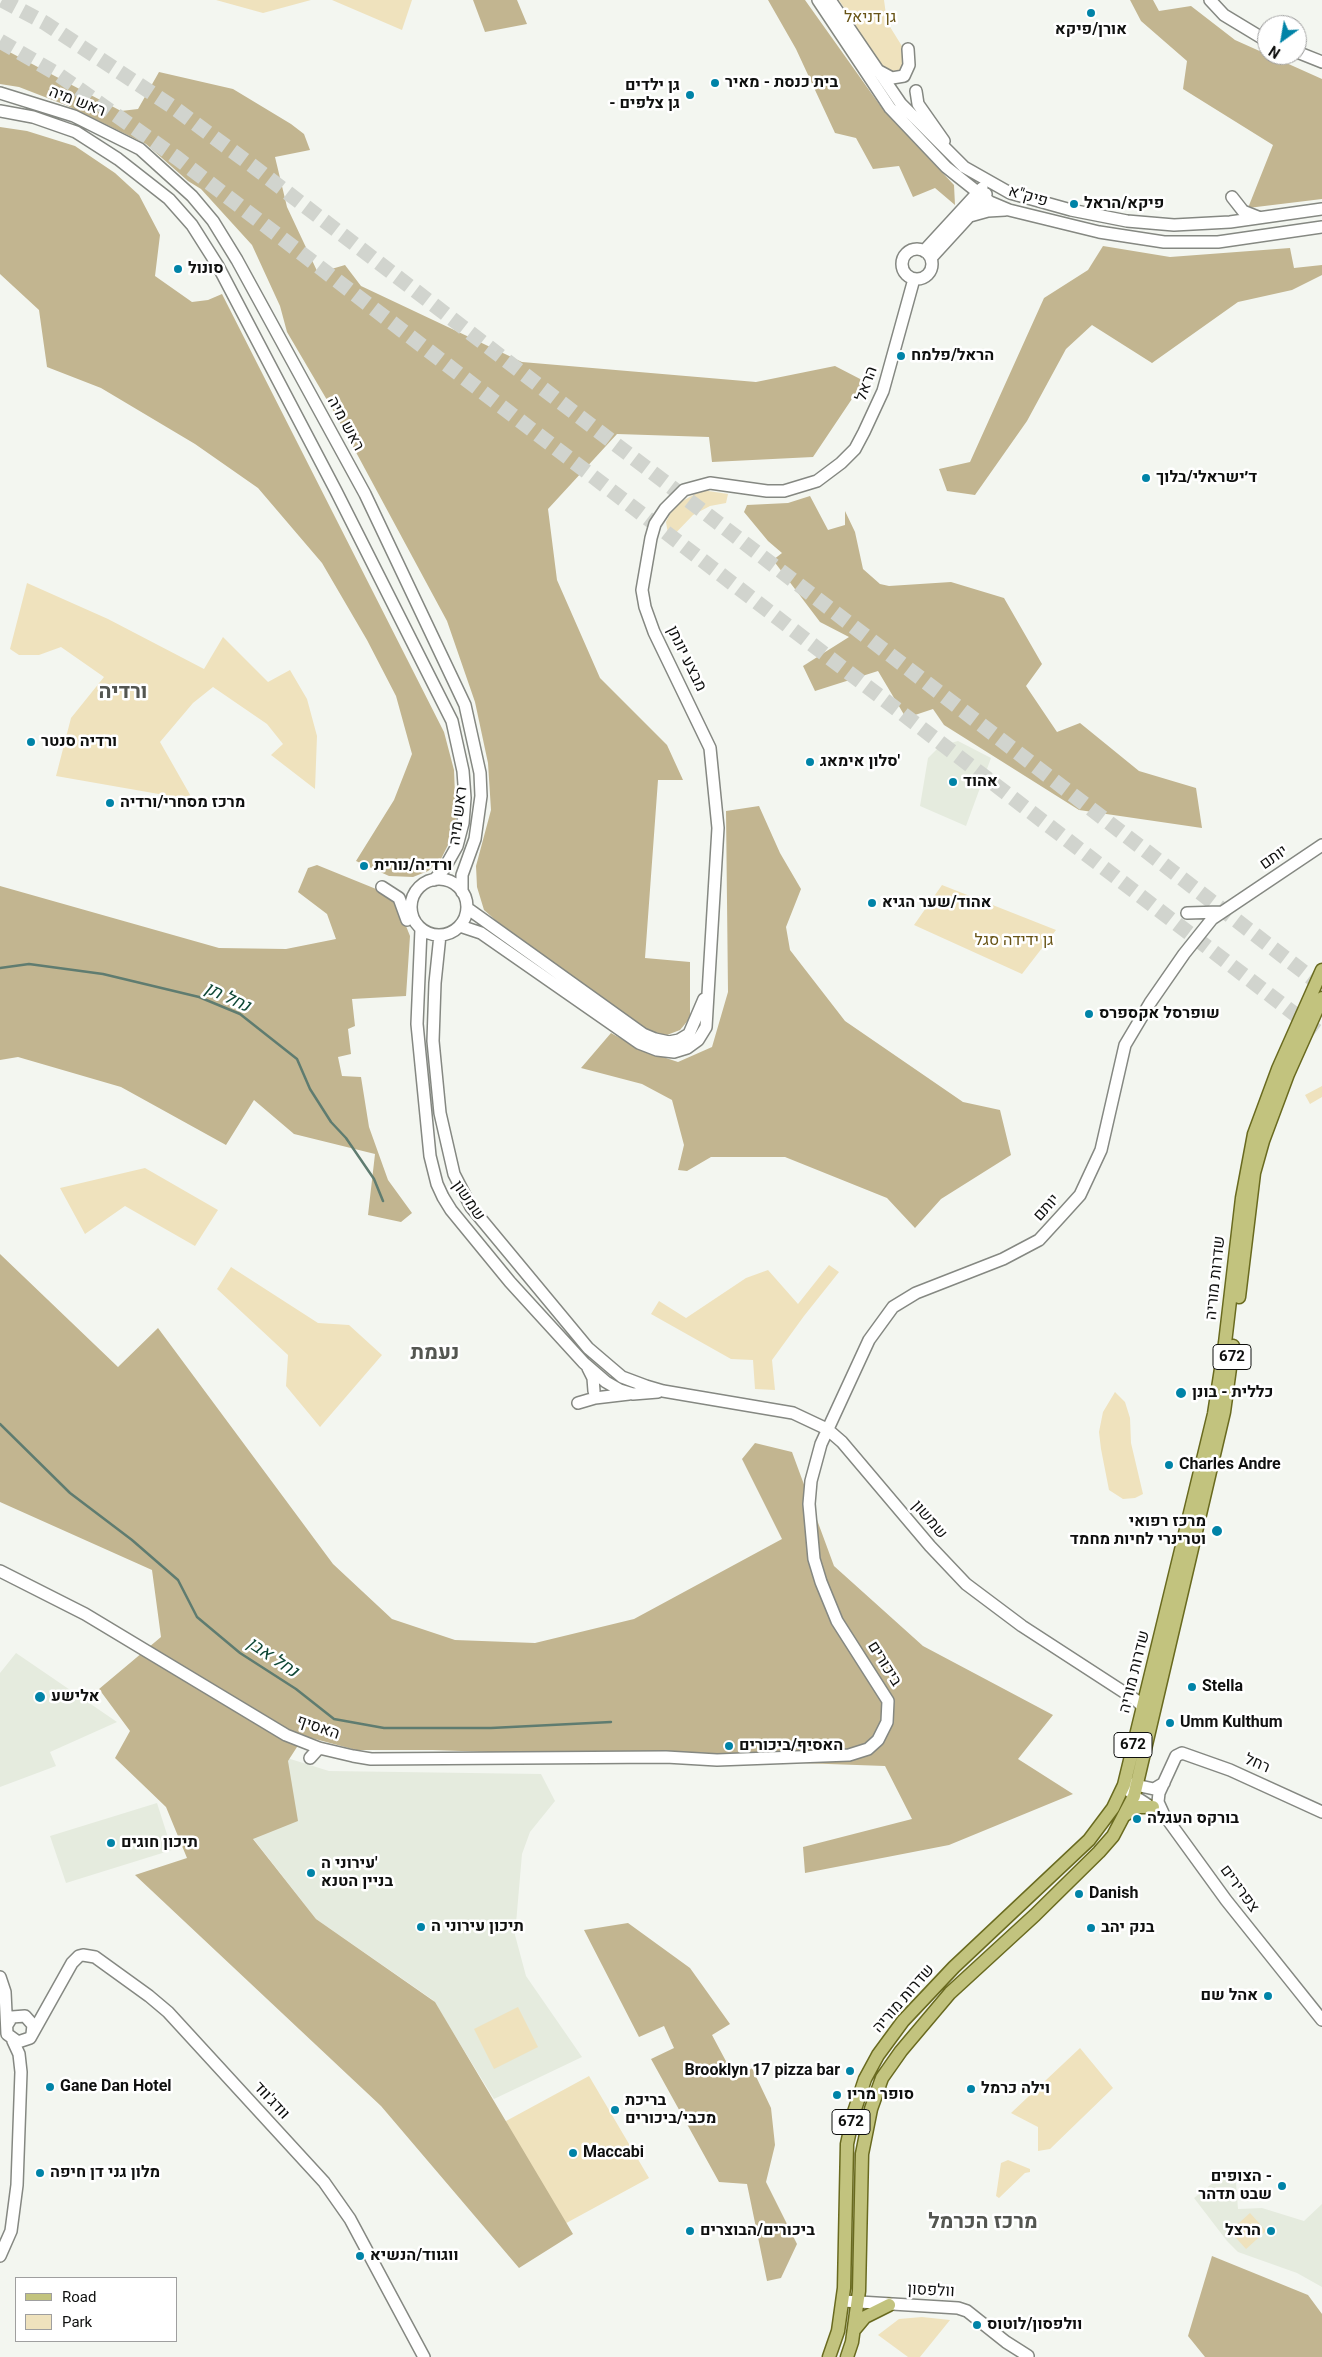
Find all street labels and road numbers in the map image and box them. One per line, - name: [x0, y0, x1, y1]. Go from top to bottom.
- street label: ראש מיה: [46, 82, 108, 122]
- street label: פיק"א: [1006, 182, 1050, 212]
- street label: הראל: [852, 364, 882, 404]
- street label: ראש מיה: [322, 393, 368, 455]
- street label: מבצע יונתן: [662, 623, 710, 695]
- street label: ראש מיה: [446, 785, 472, 847]
- street label: יותם: [1256, 842, 1292, 874]
- street label: שמשון: [447, 1177, 489, 1225]
- street label: יותם: [1030, 1191, 1064, 1225]
- street label: שדרות מוריה: [1202, 1235, 1230, 1321]
- road number: 672: [1213, 1344, 1251, 1370]
- street label: שמשון: [907, 1497, 951, 1543]
- street label: שדרות מוריה: [1115, 1629, 1155, 1715]
- street label: ביכורים: [863, 1638, 905, 1690]
- street label: האסיף: [294, 1712, 342, 1744]
- road number: 672: [1114, 1732, 1152, 1758]
- street label: רחל: [1241, 1750, 1273, 1778]
- street label: צפרירים: [1215, 1861, 1263, 1917]
- street label: שדרות מוריה: [869, 1961, 939, 2037]
- street label: וודג'ווד: [249, 2078, 293, 2124]
- road number: 672: [832, 2110, 870, 2134]
- street label: וולפסון: [907, 2280, 955, 2302]

